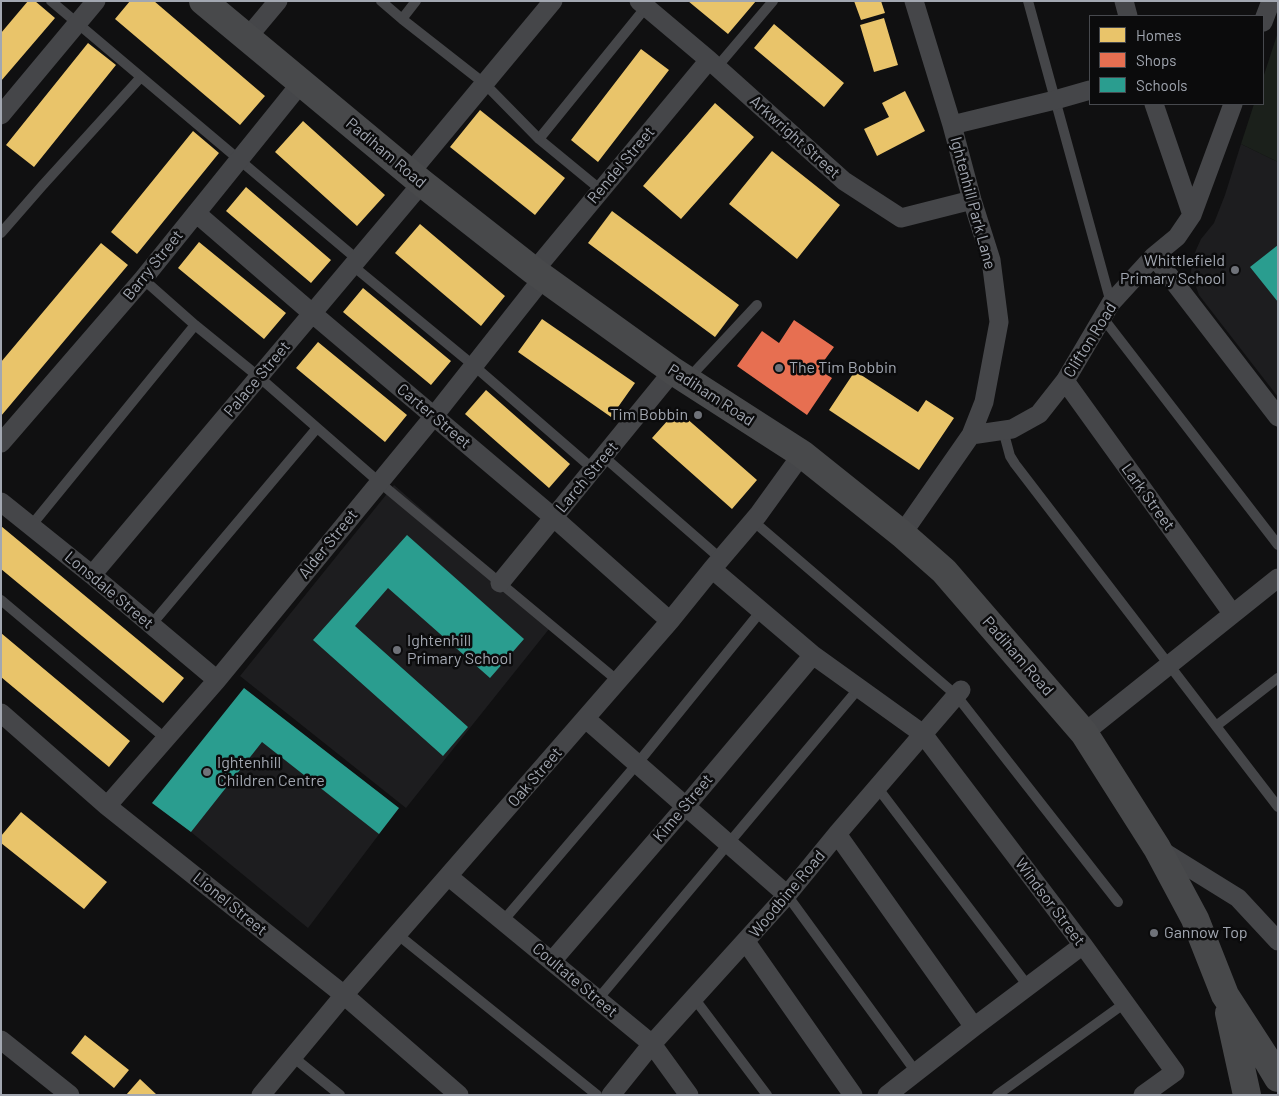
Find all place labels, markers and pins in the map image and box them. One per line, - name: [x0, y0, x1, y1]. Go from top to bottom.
- place label: Whittlefield Primary School: [1120, 251, 1225, 289]
- marker: Whittlefield Primary School: [1229, 264, 1241, 276]
- place label: The Tim Bobbin: [789, 358, 897, 378]
- marker: The Tim Bobbin: [773, 362, 785, 374]
- place label: Tim Bobbin: [610, 405, 688, 425]
- marker: Tim Bobbin: [692, 409, 704, 421]
- place label: Ightenhill Primary School: [407, 631, 512, 669]
- marker: Ightenhill Primary School: [391, 644, 403, 656]
- place label: Ightenhill Children Centre: [217, 753, 325, 791]
- marker: Ightenhill Children Centre: [201, 766, 213, 778]
- place label: Gannow Top: [1164, 923, 1248, 943]
- marker: Gannow Top: [1148, 927, 1160, 939]

